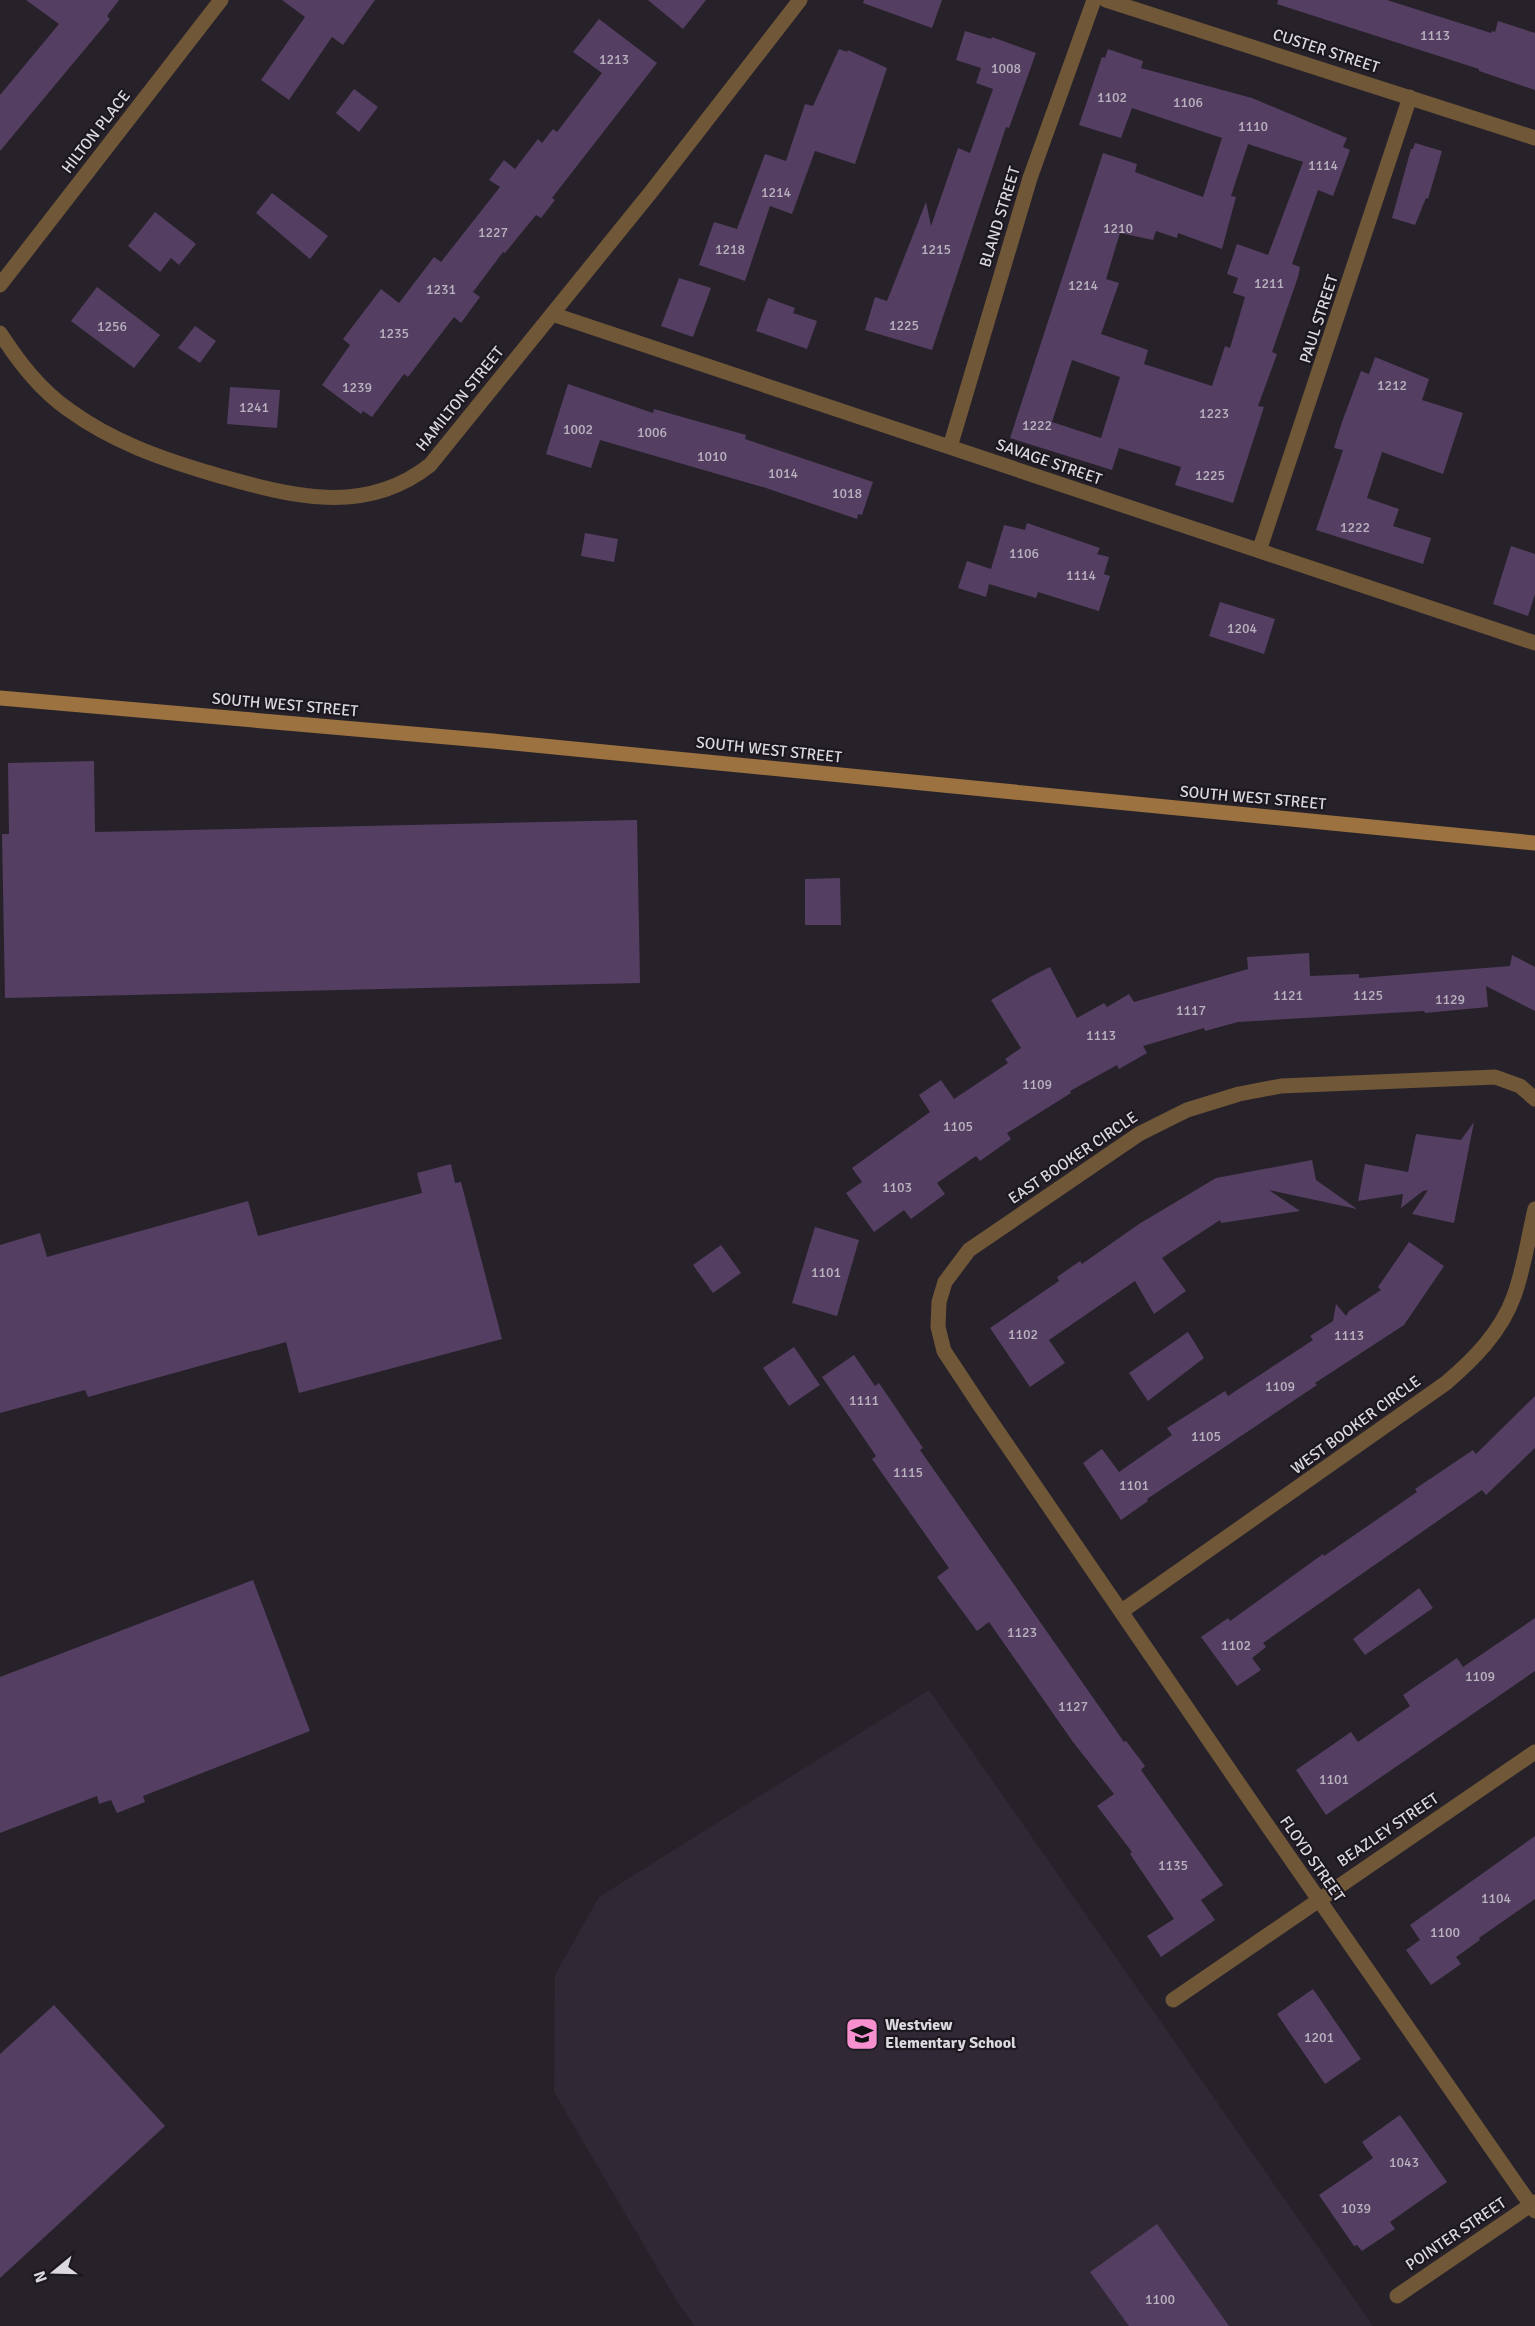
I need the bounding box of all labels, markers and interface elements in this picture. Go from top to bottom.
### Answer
street label: CUSTER STREET [1270,24,1382,78]
house number: 1113 [1420,27,1450,44]
house number: 1213 [599,51,629,68]
house number: 1008 [991,60,1021,77]
street label: HILTON PLACE [57,86,135,178]
house number: 1102 [1097,89,1127,106]
house number: 1106 [1173,94,1203,111]
house number: 1110 [1238,118,1268,135]
house number: 1114 [1308,157,1339,174]
street label: BLAND STREET [975,164,1025,270]
house number: 1214 [761,184,792,201]
house number: 1210 [1103,220,1133,237]
house number: 1227 [478,224,508,241]
house number: 1218 [715,241,745,258]
house number: 1215 [921,241,951,258]
street label: PAUL STREET [1295,272,1343,366]
house number: 1211 [1254,275,1284,292]
house number: 1214 [1068,277,1099,294]
house number: 1231 [426,281,456,298]
house number: 1225 [889,317,919,334]
house number: 1256 [97,318,127,335]
house number: 1235 [379,325,409,342]
street label: HAMILTON STREET [412,342,508,455]
house number: 1212 [1377,377,1407,394]
house number: 1239 [342,379,372,396]
house number: 1241 [239,399,269,416]
house number: 1223 [1199,405,1229,422]
house number: 1222 [1022,417,1052,434]
house number: 1002 [563,421,593,438]
house number: 1006 [637,424,667,441]
street label: SAVAGE STREET [993,435,1105,490]
house number: 1010 [697,448,727,465]
house number: 1014 [768,465,799,482]
house number: 1225 [1195,467,1225,484]
house number: 1018 [832,485,862,502]
house number: 1222 [1340,519,1370,536]
house number: 1106 [1009,545,1039,562]
house number: 1114 [1066,567,1097,584]
house number: 1204 [1227,620,1258,637]
street label: SOUTH WEST STREET [211,689,359,721]
street label: SOUTH WEST STREET [695,732,843,768]
street label: SOUTH WEST STREET [1179,782,1327,814]
house number: 1121 [1273,987,1303,1004]
house number: 1125 [1353,987,1383,1004]
house number: 1129 [1435,991,1465,1008]
house number: 1117 [1176,1002,1206,1019]
house number: 1113 [1086,1027,1116,1044]
house number: 1109 [1022,1076,1052,1093]
street label: EAST BOOKER CIRCLE [1005,1107,1141,1209]
house number: 1105 [943,1118,973,1135]
house number: 1103 [882,1179,912,1196]
house number: 1101 [811,1264,841,1281]
house number: 1102 [1008,1326,1038,1343]
house number: 1113 [1334,1327,1364,1344]
street label: WEST BOOKER CIRCLE [1287,1371,1425,1479]
house number: 1109 [1265,1378,1295,1395]
house number: 1111 [849,1392,879,1409]
house number: 1105 [1191,1428,1221,1445]
house number: 1115 [893,1464,923,1481]
house number: 1101 [1119,1477,1149,1494]
house number: 1123 [1007,1624,1037,1641]
house number: 1102 [1221,1637,1251,1654]
house number: 1109 [1465,1668,1495,1685]
house number: 1127 [1058,1698,1088,1715]
house number: 1101 [1319,1771,1349,1788]
street label: BEAZLEY STREET [1333,1789,1443,1871]
street label: FLOYD STREET [1275,1812,1349,1906]
house number: 1135 [1158,1857,1188,1874]
house number: 1104 [1481,1890,1512,1907]
house number: 1100 [1430,1924,1460,1941]
place label: Westview Elementary School [885,2015,1016,2053]
school or university icon: Westview Elementary School [844,2016,880,2052]
house number: 1201 [1304,2029,1334,2046]
house number: 1043 [1389,2154,1419,2171]
street label: POINTER STREET [1402,2193,1510,2275]
house number: 1039 [1341,2200,1371,2217]
north arrow [24,2242,84,2302]
text: N [29,2268,52,2285]
house number: 1100 [1145,2291,1175,2308]

